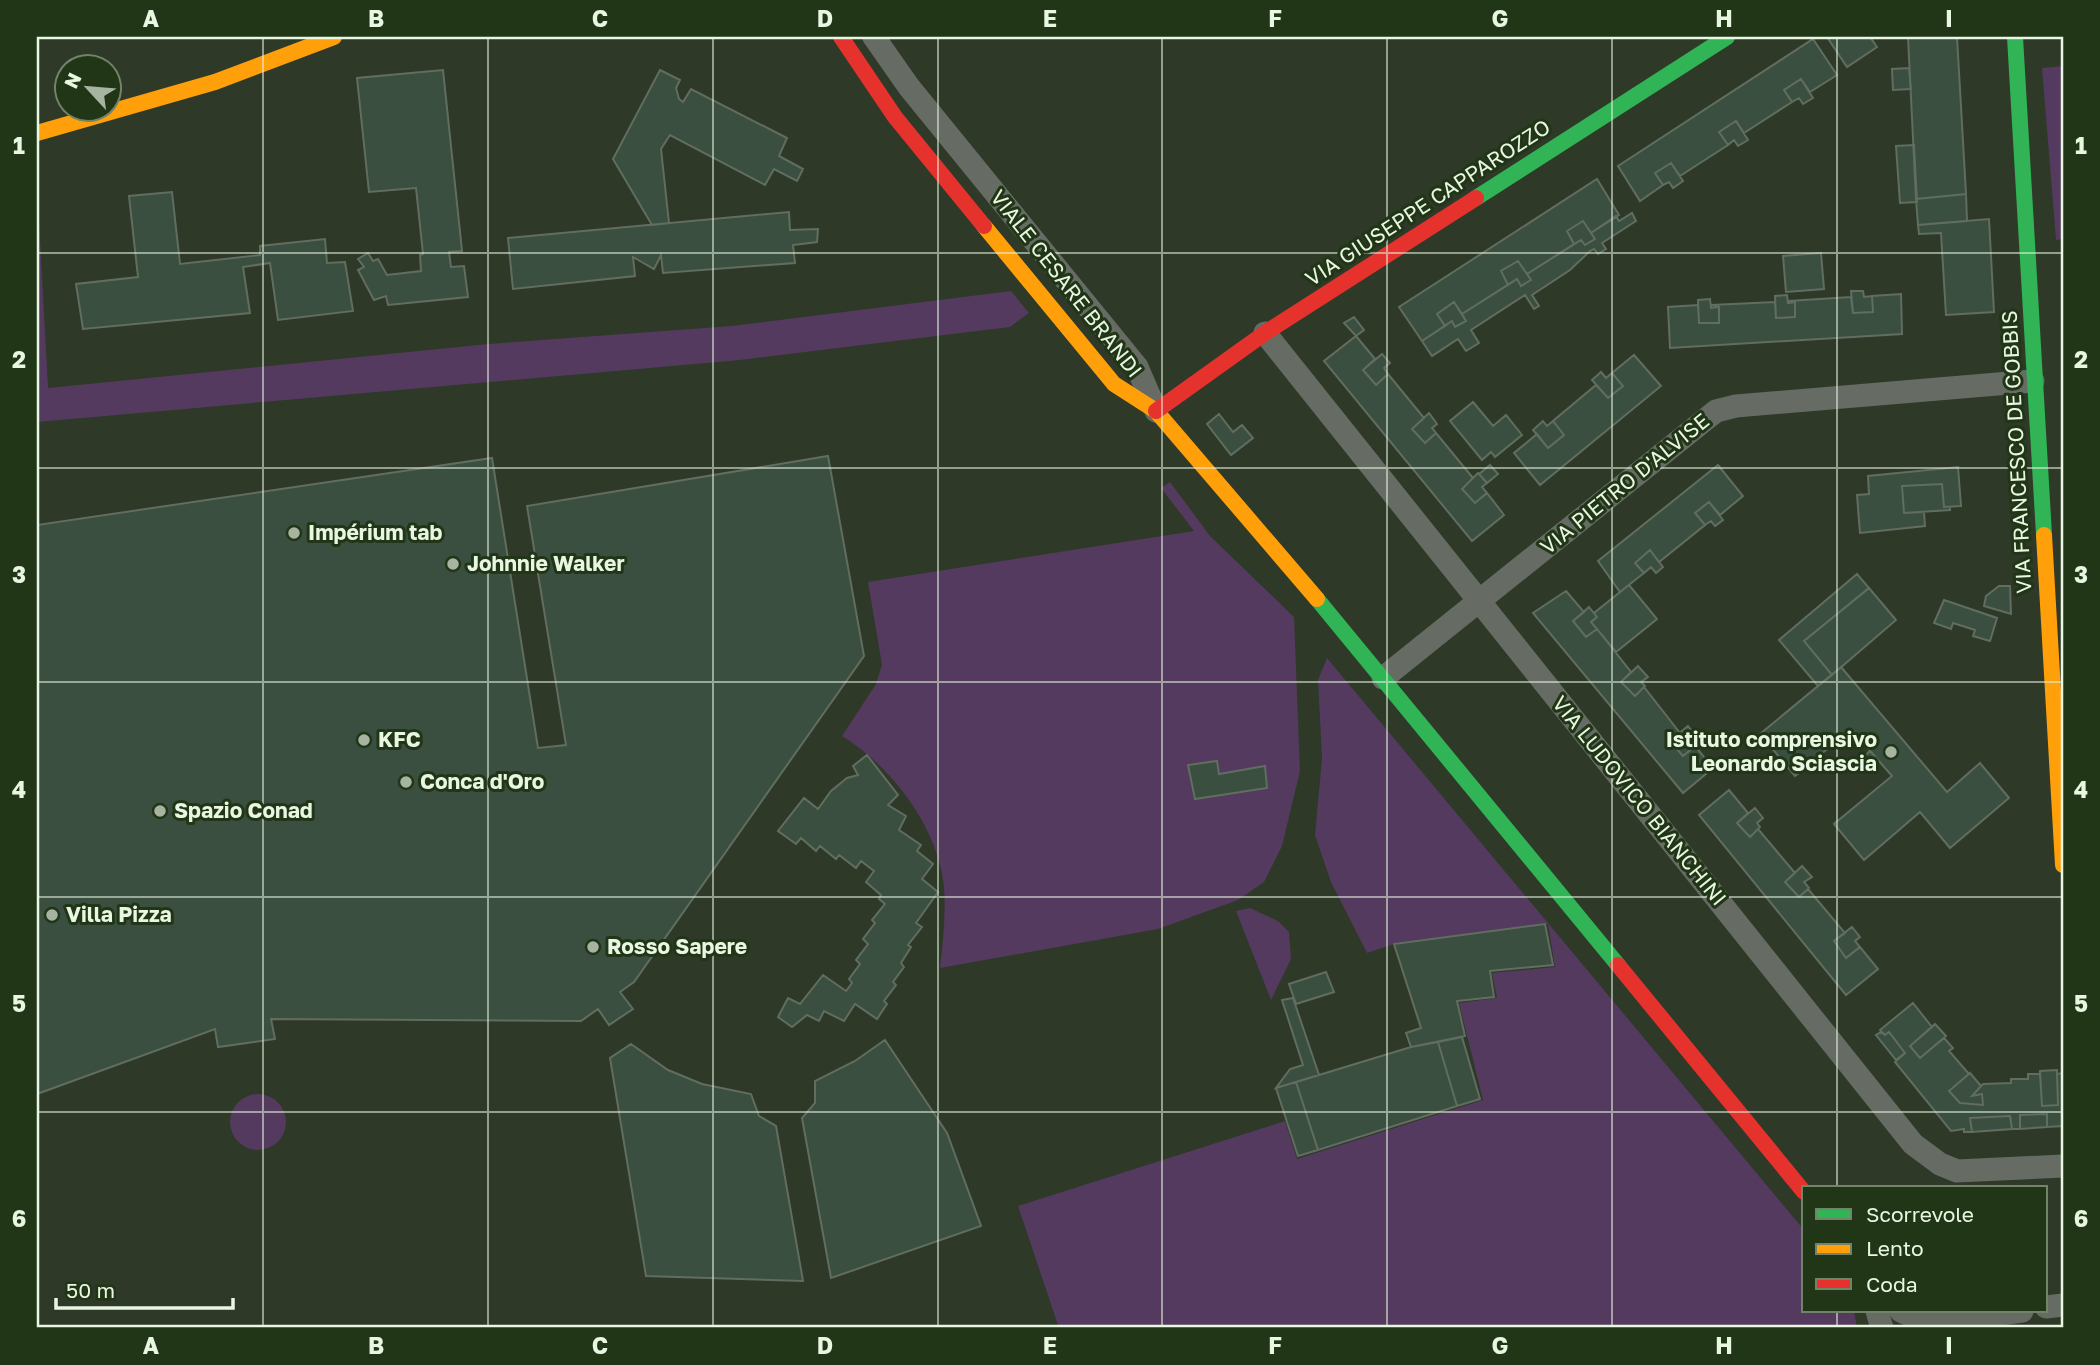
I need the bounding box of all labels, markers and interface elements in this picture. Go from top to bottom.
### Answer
text: A [143,4,160,32]
text: B [368,4,384,32]
text: C [592,4,608,32]
text: D [817,4,833,32]
text: E [1043,4,1057,32]
text: F [1268,4,1282,32]
text: G [1492,4,1508,32]
text: H [1715,4,1733,32]
text: I [1945,4,1953,32]
north arrow [52,52,122,122]
text: N [59,69,86,92]
street label: VIA GIUSEPPE CAPPAROZZO [1300,113,1555,291]
text: 1 [13,131,25,159]
text: 1 [2075,131,2087,159]
street label: VIALE CESARE BRANDI [985,184,1148,382]
street label: VIA FRANCESCO DE GOBBIS [1996,310,2036,594]
text: 2 [12,345,26,373]
text: 2 [2074,345,2088,373]
street label: VIA PIETRO D'ALVISE [1535,407,1714,559]
place label: Impérium tab [308,519,442,545]
marker: Impérium tab [286,525,302,541]
place label: Johnnie Walker [467,550,625,576]
marker: Johnnie Walker [445,556,461,572]
text: 3 [12,560,26,588]
text: 3 [2074,560,2088,588]
street label: VIA LUDOVICO BIANCHINI [1547,690,1732,910]
place label: KFC [378,726,421,752]
place label: Istituto comprensivo Leonardo Sciascia [1666,726,1877,776]
marker: KFC [356,732,372,748]
marker: Istituto comprensivo Leonardo Sciascia [1883,744,1899,760]
place label: Conca d'Oro [420,768,544,794]
marker: Conca d'Oro [398,774,414,790]
text: 4 [12,775,26,803]
text: 4 [2074,775,2088,803]
place label: Spazio Conad [174,797,313,823]
marker: Spazio Conad [152,803,168,819]
place label: Villa Pizza [66,901,172,927]
marker: Villa Pizza [44,907,60,923]
place label: Rosso Sapere [607,933,747,959]
marker: Rosso Sapere [585,939,601,955]
text: 5 [12,989,26,1017]
text: 5 [2074,989,2088,1017]
legend [1802,1186,2048,1312]
text: Scorrevole [1866,1201,1974,1227]
text: 6 [12,1204,26,1232]
text: 6 [2074,1204,2088,1232]
text: Lento [1866,1235,1924,1261]
scale bar [56,1267,233,1311]
text: Coda [1866,1271,1918,1297]
text: 50 m [66,1277,115,1303]
text: A [143,1331,160,1359]
text: B [368,1331,384,1359]
text: C [592,1331,608,1359]
text: D [817,1331,833,1359]
text: E [1043,1331,1057,1359]
text: F [1268,1331,1282,1359]
text: G [1492,1331,1508,1359]
text: H [1715,1331,1733,1359]
text: I [1945,1331,1953,1359]

